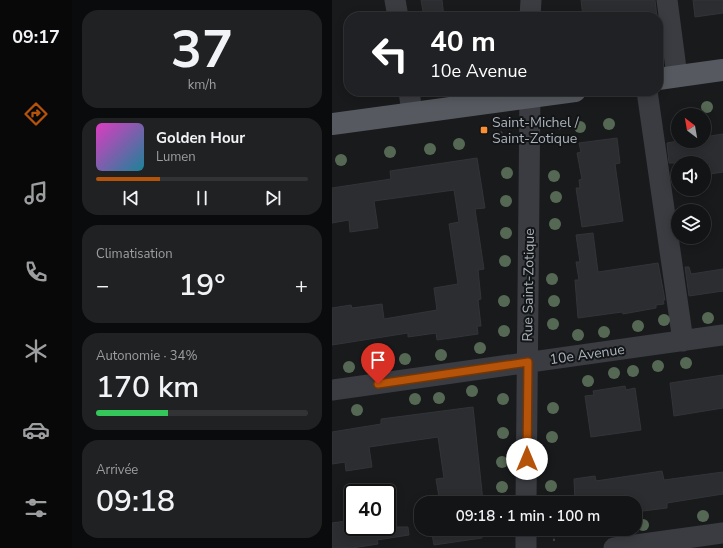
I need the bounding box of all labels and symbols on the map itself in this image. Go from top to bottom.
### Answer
north arrow [671,108,711,148]
place label: Saint-Michel / Saint-Zotique [492,113,580,148]
marker: Saint-Michel / Saint-Zotique [479,125,489,135]
street label: Rue Saint-Zotique [518,228,539,342]
street label: 10e Avenue [548,340,626,369]
pin [361,343,395,384]
position arrow [506,438,548,480]
speed limit sign: 40 [344,484,396,536]

